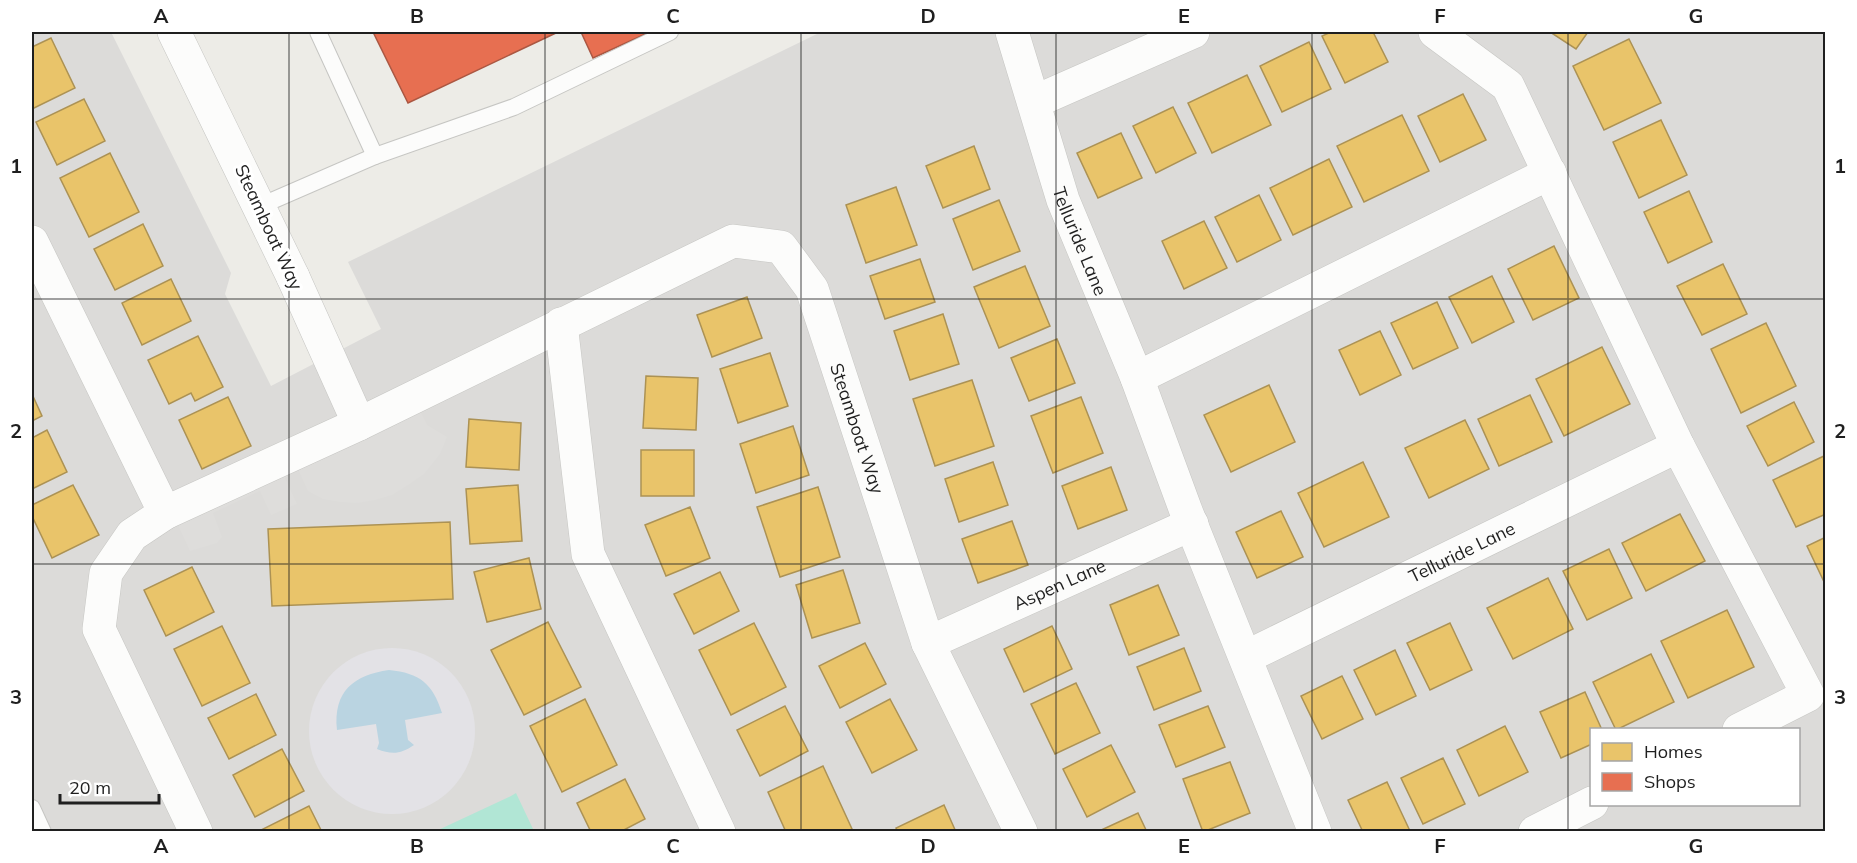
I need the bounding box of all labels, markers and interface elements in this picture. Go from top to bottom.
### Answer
text: A [154,3,169,28]
text: B [410,3,424,28]
text: C [666,3,680,28]
text: D [920,3,936,28]
text: E [1178,3,1190,28]
text: F [1434,3,1446,28]
text: G [1689,3,1703,28]
text: 1 [10,153,22,178]
text: 1 [1834,153,1846,178]
street label: Steamboat Way [230,161,308,294]
street label: Telluride Lane [1048,184,1113,299]
street label: Steamboat Way [826,360,890,497]
text: 2 [10,418,22,443]
text: 2 [1834,418,1846,443]
street label: Telluride Lane [1405,516,1519,587]
street label: Aspen Lane [1009,553,1109,615]
text: 3 [10,684,22,709]
text: 3 [1834,684,1846,709]
legend [1590,728,1800,806]
text: Homes [1644,740,1703,763]
scale bar [60,767,159,805]
text: Shops [1644,770,1696,793]
text: 20 m [69,776,111,799]
text: A [154,833,169,858]
text: B [410,833,424,858]
text: C [666,833,680,858]
text: D [920,833,936,858]
text: E [1178,833,1190,858]
text: F [1434,833,1446,858]
text: G [1689,833,1703,858]

